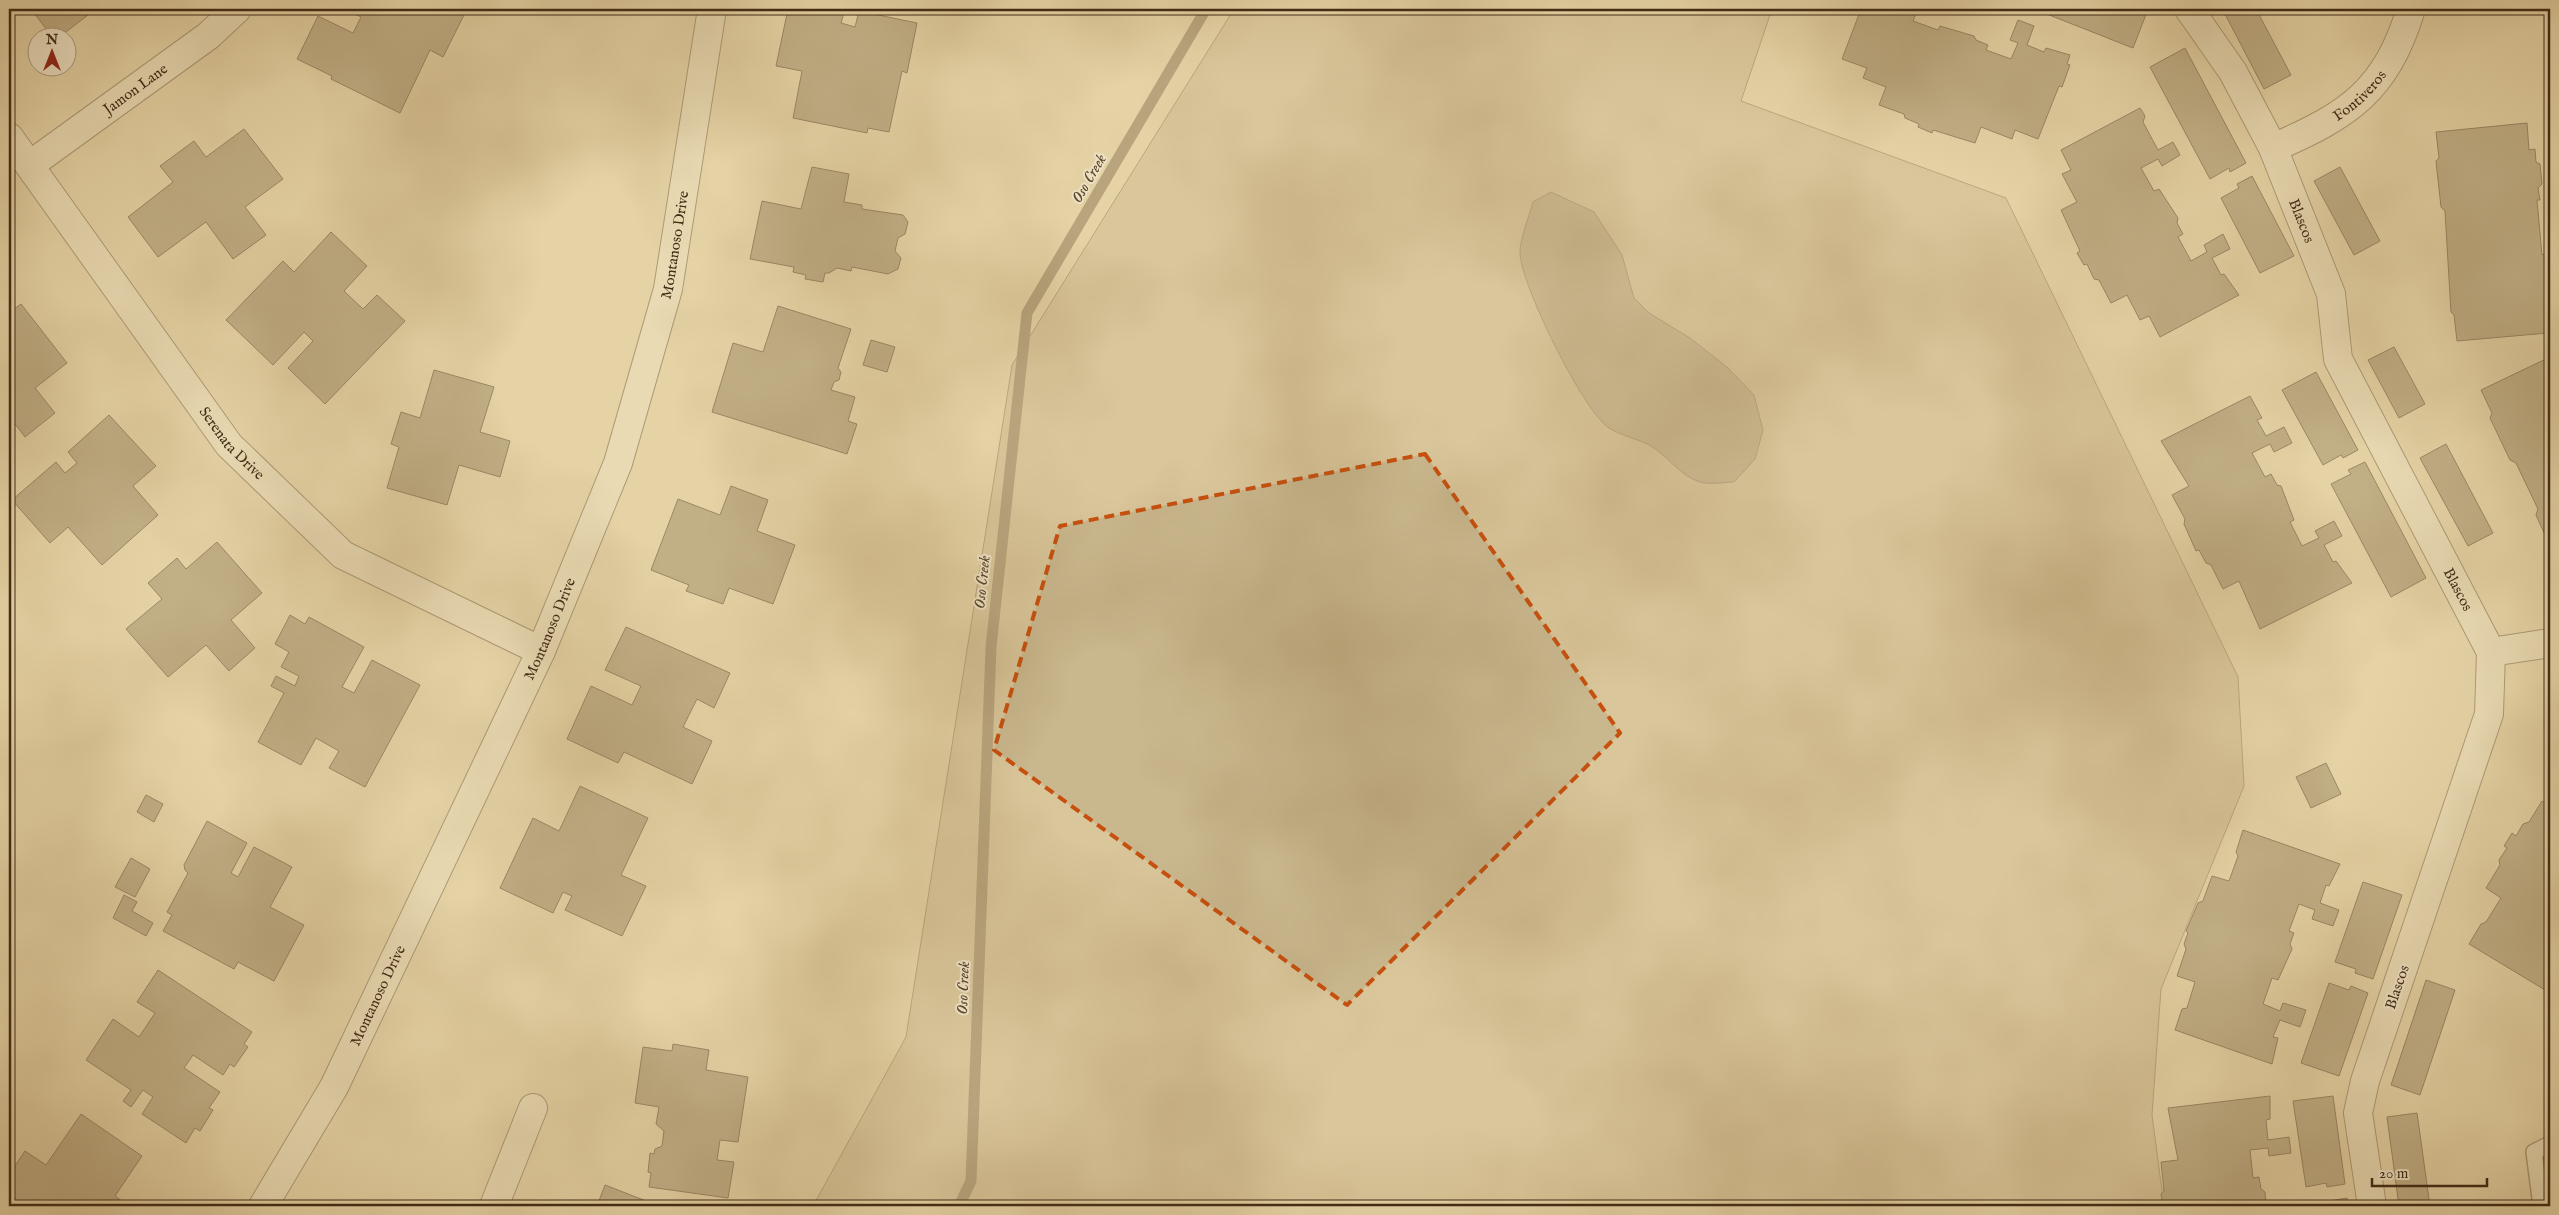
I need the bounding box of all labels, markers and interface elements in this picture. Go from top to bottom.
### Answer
north arrow [28,28,78,78]
text: N [45,31,58,49]
street label: Jamon Lane [98,59,172,120]
street label: Fontiveros [2329,67,2391,126]
water label: Oso Creek [1068,150,1112,207]
street label: Montanoso Drive [657,189,693,301]
street label: Blascos [2284,196,2319,246]
street label: Serenata Drive [195,403,269,484]
water label: Oso Creek [970,554,996,610]
street label: Blascos [2439,565,2477,614]
street label: Montanoso Drive [520,575,580,683]
street label: Montanoso Drive [346,942,410,1049]
water label: Oso Creek [953,960,975,1015]
street label: Blascos [2381,963,2414,1012]
scale bar [2372,1155,2486,1187]
text: 20 m [2379,1164,2409,1183]

